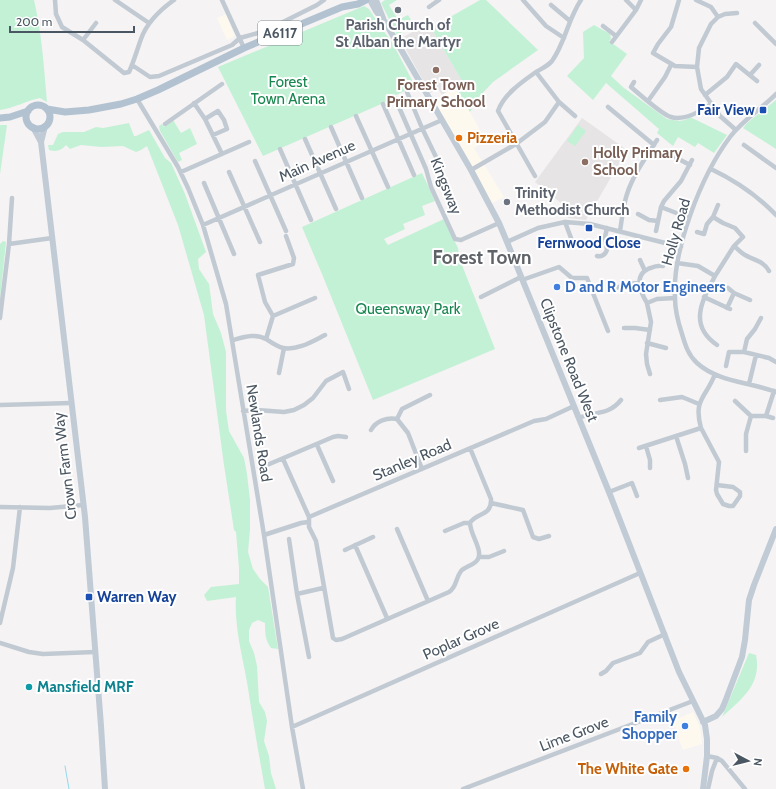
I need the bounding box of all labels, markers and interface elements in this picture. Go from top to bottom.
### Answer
marker: Parish Church of St Alban the Martyr [393,5,403,15]
scale bar [10,8,134,34]
text: 200 m [16,14,52,29]
place label: Parish Church of St Alban the Martyr [335,16,461,51]
road number: A6117 [258,21,302,45]
marker: Forest Town Primary School [431,65,441,75]
park label: Forest Town Arena [251,73,326,108]
place label: Forest Town Primary School [386,76,486,111]
place label: Fair View [697,101,755,119]
marker: Fair View [758,105,768,115]
place label: Pizzeria [467,129,518,147]
marker: Pizzeria [454,133,464,143]
street label: Main Avenue [276,136,358,186]
place label: Holly Primary School [593,144,683,179]
street label: Kingsway [427,155,466,217]
marker: Holly Primary School [580,157,590,167]
place label: Trinity Methodist Church [515,184,630,219]
street label: Holly Road [658,196,694,268]
marker: Trinity Methodist Church [502,197,512,207]
marker: Fernwood Close [584,223,594,233]
place label: Fernwood Close [537,234,641,252]
district label: Forest Town [432,246,532,269]
place label: D and R Motor Engineers [565,278,726,296]
marker: D and R Motor Engineers [552,282,562,292]
street label: Clipstone Road West [536,296,602,424]
park label: Queensway Park [356,300,461,318]
street label: Newlands Road [242,383,276,483]
street label: Crown Farm Way [49,411,81,521]
street label: Stanley Road [370,435,454,485]
place label: Warren Way [97,588,178,606]
marker: Warren Way [84,592,94,602]
street label: Poplar Grove [420,614,502,664]
place label: Mansfield MRF [37,678,134,696]
marker: Mansfield MRF [24,682,34,692]
place label: Family Shopper [622,708,678,743]
street label: Lime Grove [537,712,611,755]
marker: Family Shopper [680,721,690,731]
north arrow [728,741,768,781]
text: N [751,758,765,767]
place label: The White Gate [578,760,678,778]
marker: The White Gate [681,764,691,774]

